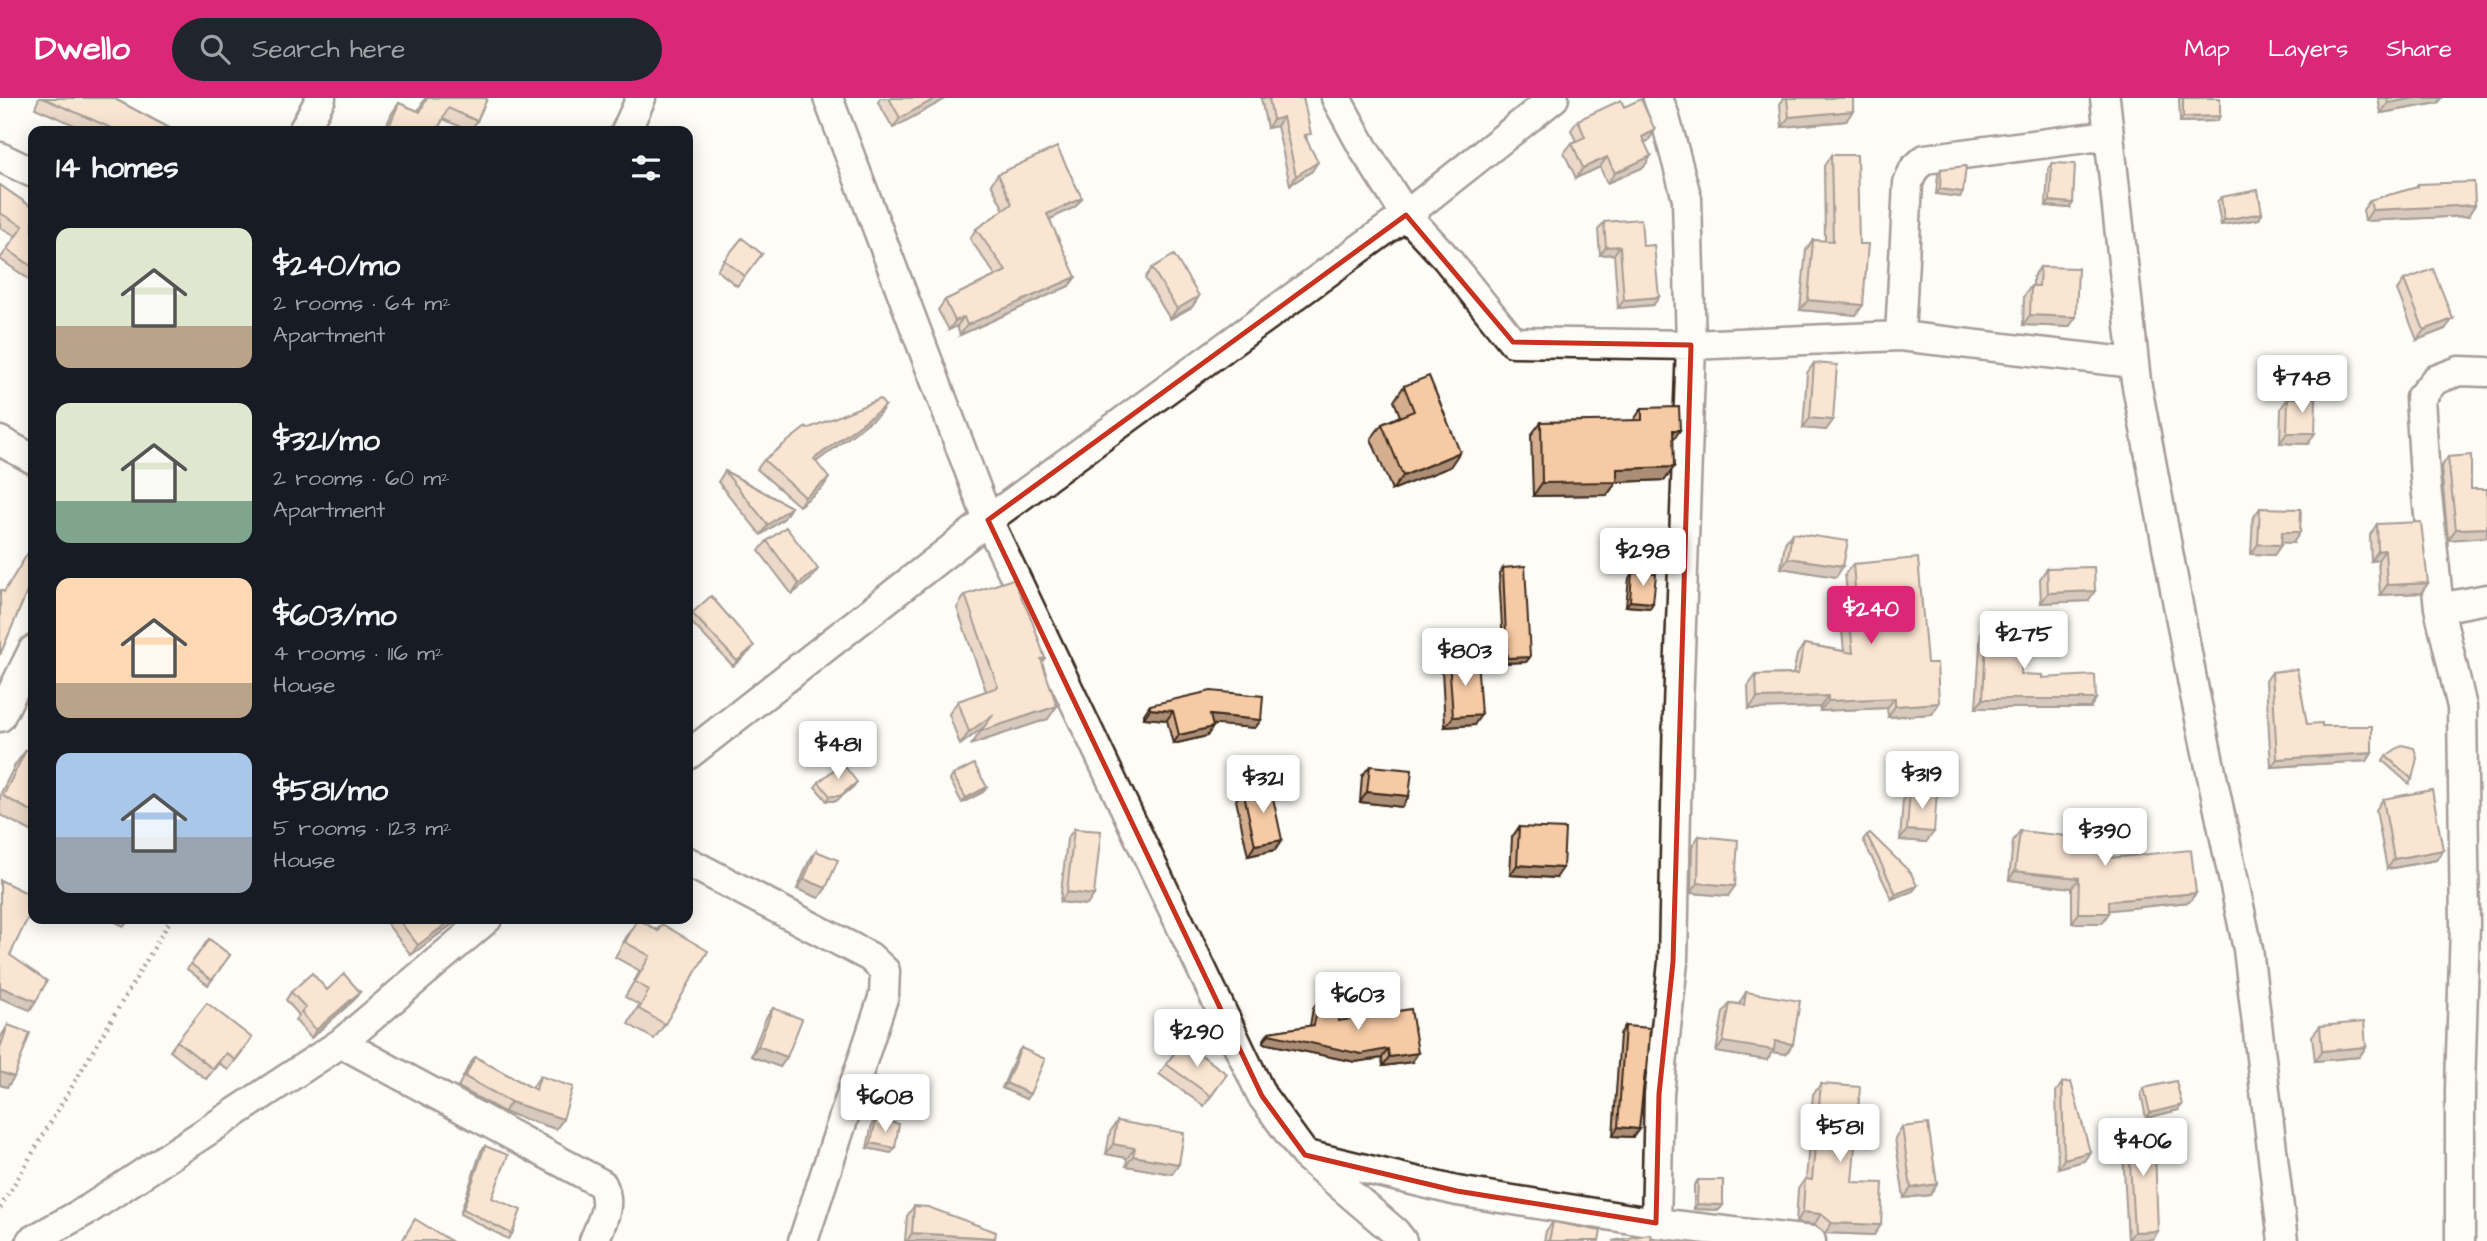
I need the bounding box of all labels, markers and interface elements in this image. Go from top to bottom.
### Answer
search box [172,18,662,81]
text: Dwello [35,26,130,72]
icon: search [196,30,234,68]
text: Search here [252,31,405,67]
text: Map [2185,32,2230,66]
text: Layers [2268,32,2348,66]
text: Share [2386,32,2452,66]
text: 14 homes [56,147,179,189]
icon: filters [627,149,665,187]
text: $240/mo [273,245,400,287]
icon: home [112,256,196,340]
text: 2 rooms · 64 m² [273,287,451,319]
text: Apartment [273,319,385,351]
pin: $748 [2261,356,2343,415]
text: $748 [2273,362,2331,394]
text: $321/mo [273,420,380,462]
icon: home [112,431,196,515]
text: 2 rooms · 60 m² [273,462,450,494]
text: Apartment [273,494,385,526]
pin: $298 [1602,528,1684,588]
text: $298 [1616,535,1670,567]
pin: $240 [1830,587,1912,646]
text: $240 [1843,593,1899,625]
text: $603/mo [273,595,397,637]
icon: home [112,606,196,690]
pin: $275 [1983,612,2065,671]
text: $275 [1996,618,2052,650]
pin: $803 [1424,628,1506,688]
text: $803 [1438,635,1492,667]
text: 4 rooms · 116 m² [273,637,444,669]
text: House [273,669,336,701]
pin: $481 [797,722,879,781]
text: $481 [815,728,861,760]
pin: $319 [1881,752,1963,811]
pin: $321 [1222,756,1304,815]
text: $319 [1902,758,1942,790]
text: $321 [1243,762,1283,794]
text: $581/mo [273,770,388,812]
icon: home [112,781,196,865]
pin: $390 [2064,808,2146,868]
text: 5 rooms · 123 m² [273,812,452,844]
text: $390 [2079,815,2131,847]
text: House [273,844,336,876]
pin: $603 [1317,972,1399,1032]
text: $603 [1331,979,1385,1011]
pin: $290 [1156,1010,1238,1069]
text: $290 [1170,1016,1224,1048]
pin: $608 [844,1074,926,1134]
text: $608 [857,1081,913,1113]
pin: $581 [1799,1104,1881,1164]
text: $581 [1817,1111,1863,1143]
pin: $406 [2102,1118,2184,1178]
text: $406 [2114,1125,2172,1157]

